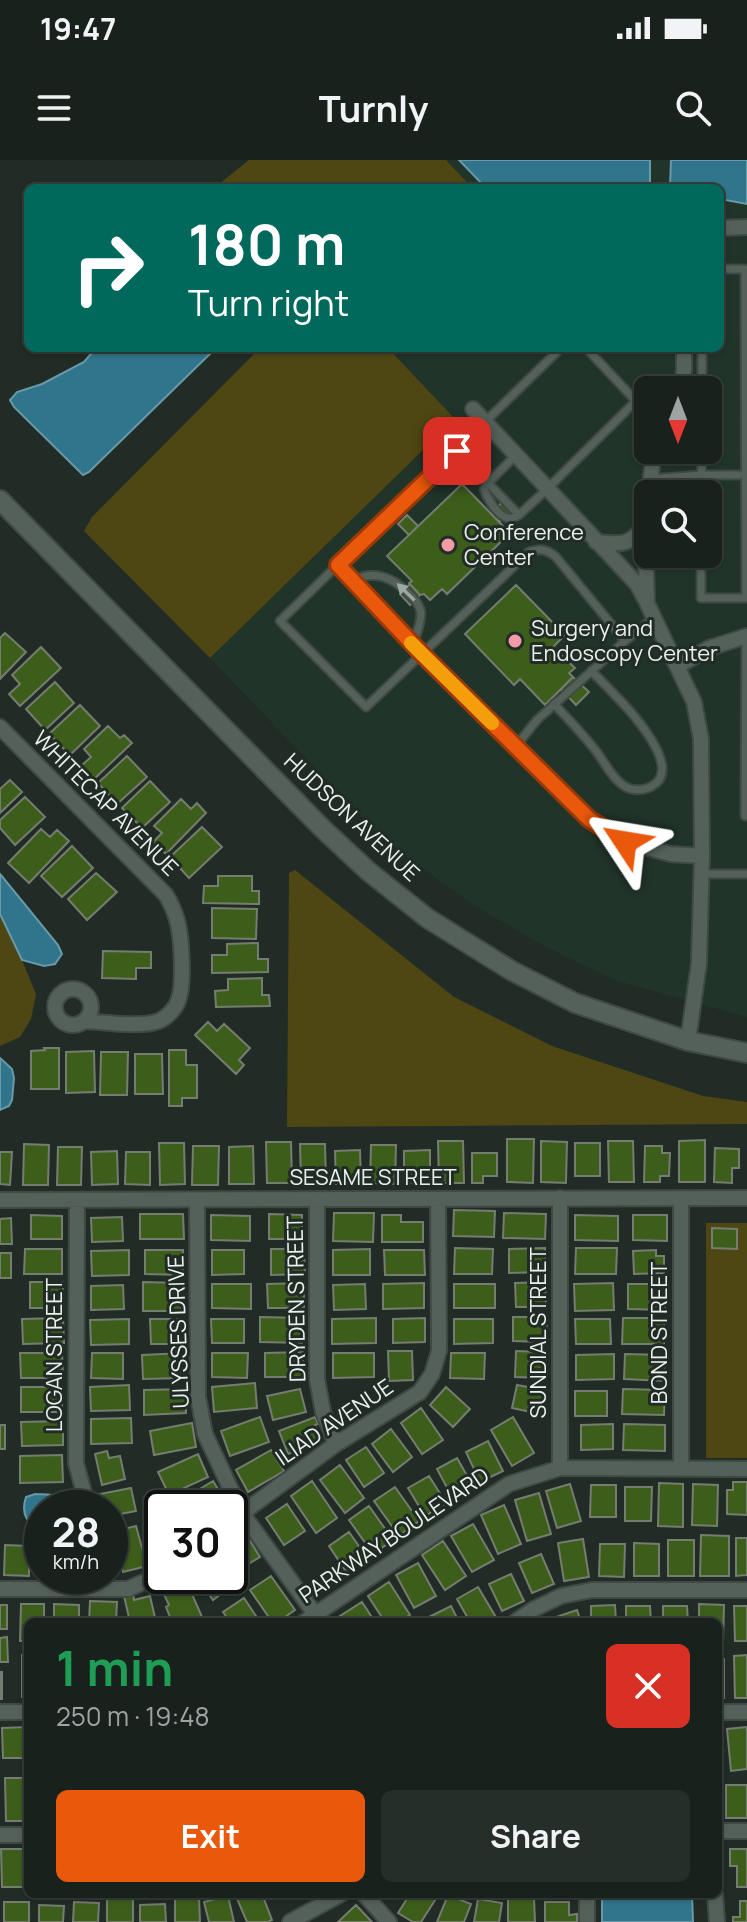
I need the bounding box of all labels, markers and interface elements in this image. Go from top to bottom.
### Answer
text: 19:47 [40,8,116,49]
text: Turnly [319,84,428,133]
icon: menu [32,86,76,130]
icon: search [671,86,715,130]
text: 180 m [188,205,345,282]
icon: right [56,216,160,320]
text: Turn right [188,278,349,327]
north arrow [634,376,722,464]
map controls [634,376,722,568]
pin [423,417,491,485]
icon: arrive [435,429,479,473]
button: search [634,480,722,568]
place label: Conference Center [464,517,584,572]
marker: Conference Center [439,536,457,554]
one-way arrow [397,583,416,601]
place label: Surgery and Endoscopy Center [531,613,718,668]
marker: Surgery and Endoscopy Center [506,632,524,650]
street label: WHITECAP AVENUE [27,724,185,882]
street label: HUDSON AVENUE [278,746,426,888]
position arrow [583,800,667,884]
street label: SESAME STREET [289,1162,457,1192]
street label: DRYDEN STREET [280,1216,312,1382]
street label: SUNDIAL STREET [523,1247,553,1419]
street label: ULYSSES DRIVE [160,1255,196,1409]
street label: BOND STREET [644,1262,674,1404]
street label: LOGAN STREET [39,1278,69,1432]
street label: ILIAD AVENUE [269,1372,399,1472]
street label: PARKWAY BOULEVARD [293,1460,495,1610]
speed limit sign: 30 [144,1490,248,1594]
text: 28 [52,1504,100,1559]
text: km/h [53,1548,99,1575]
text: 1 min [56,1635,173,1700]
button: close [606,1644,690,1728]
text: 250 m · 19:48 [56,1698,210,1734]
button: Exit [56,1790,365,1882]
button: Share [381,1790,690,1882]

